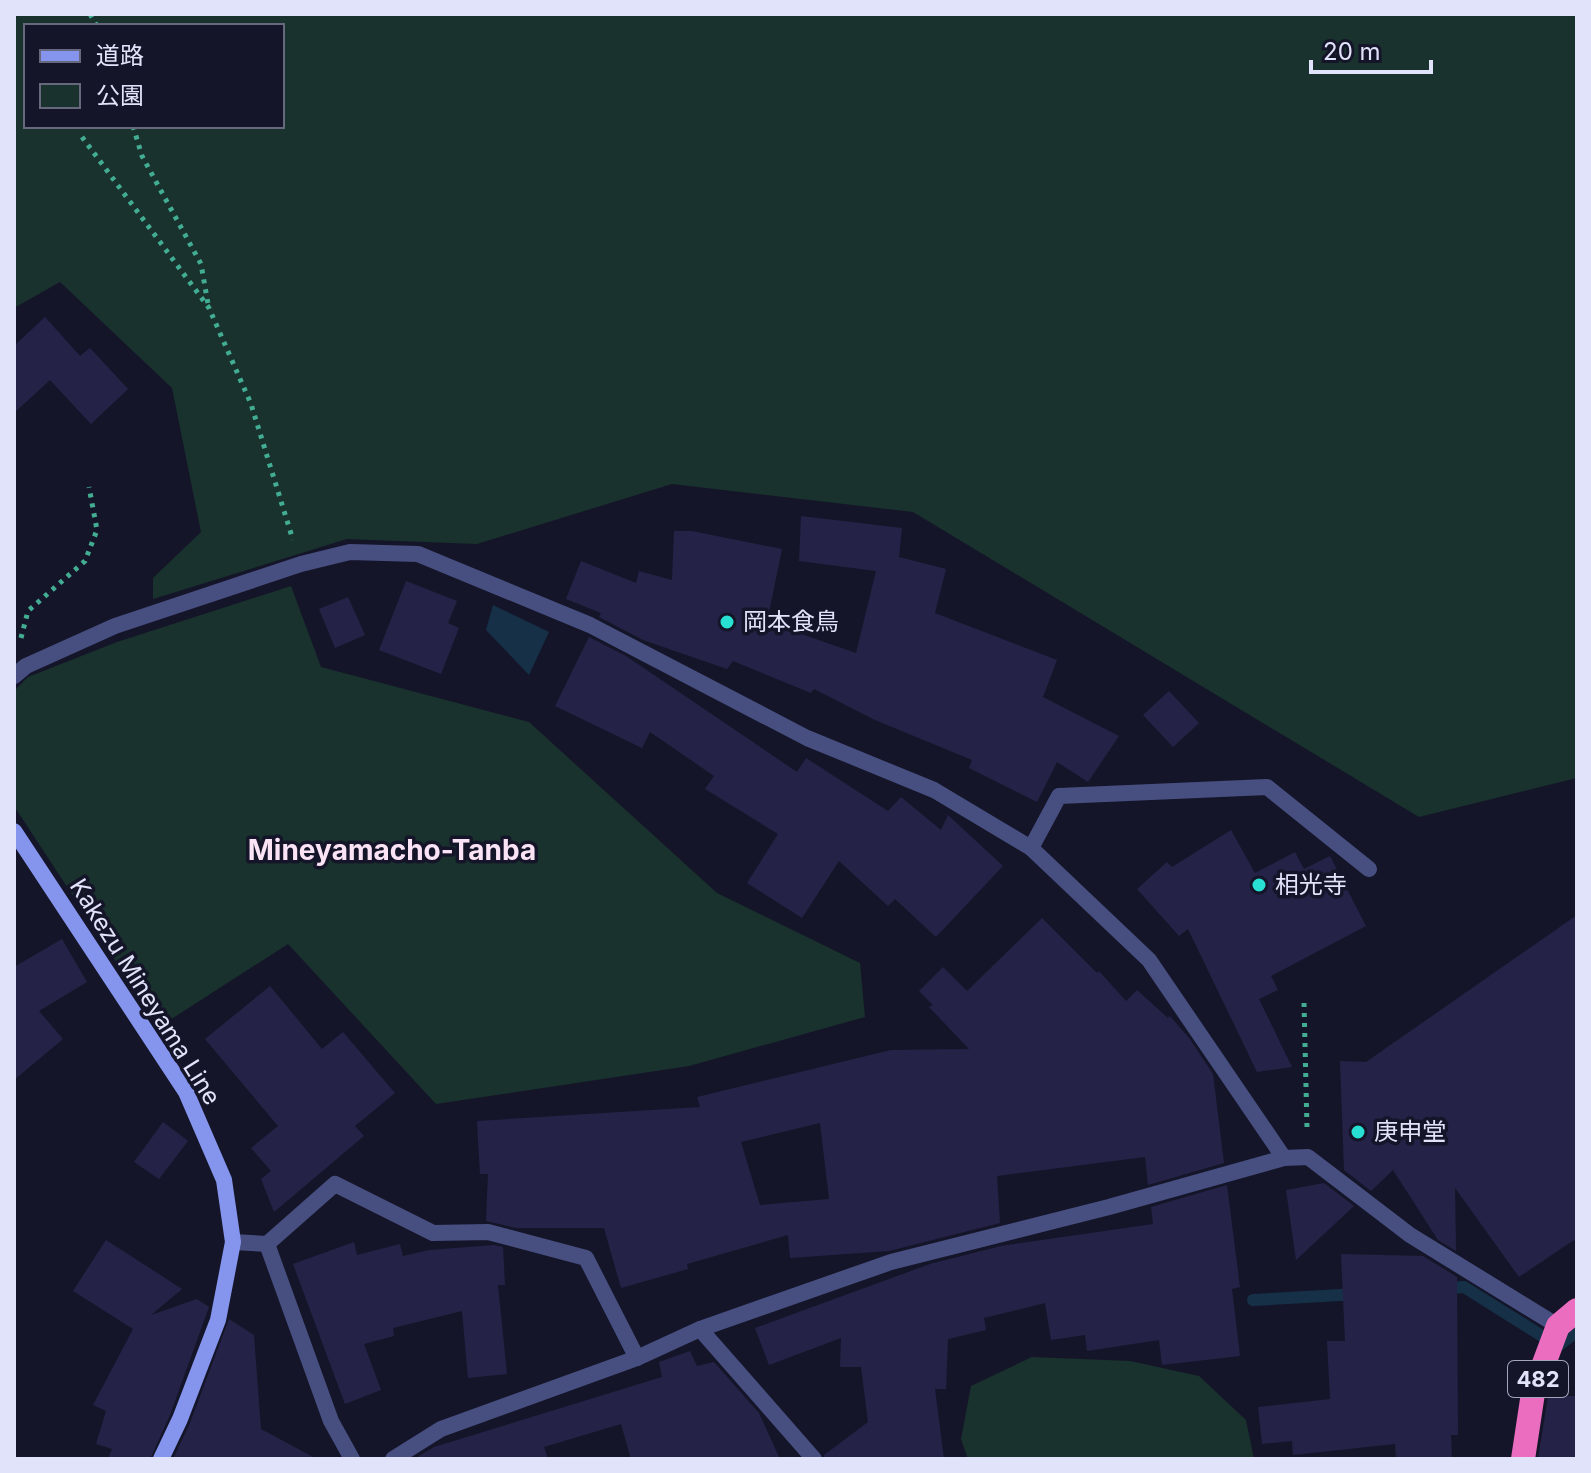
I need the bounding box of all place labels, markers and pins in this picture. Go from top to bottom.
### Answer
place label: 岡本食鳥 [743,607,839,636]
marker: 岡本食鳥 [718,613,736,631]
place label: 相光寺 [1275,870,1347,899]
marker: 相光寺 [1250,876,1268,894]
place label: 庚申堂 [1374,1117,1446,1146]
marker: 庚申堂 [1349,1123,1367,1141]

